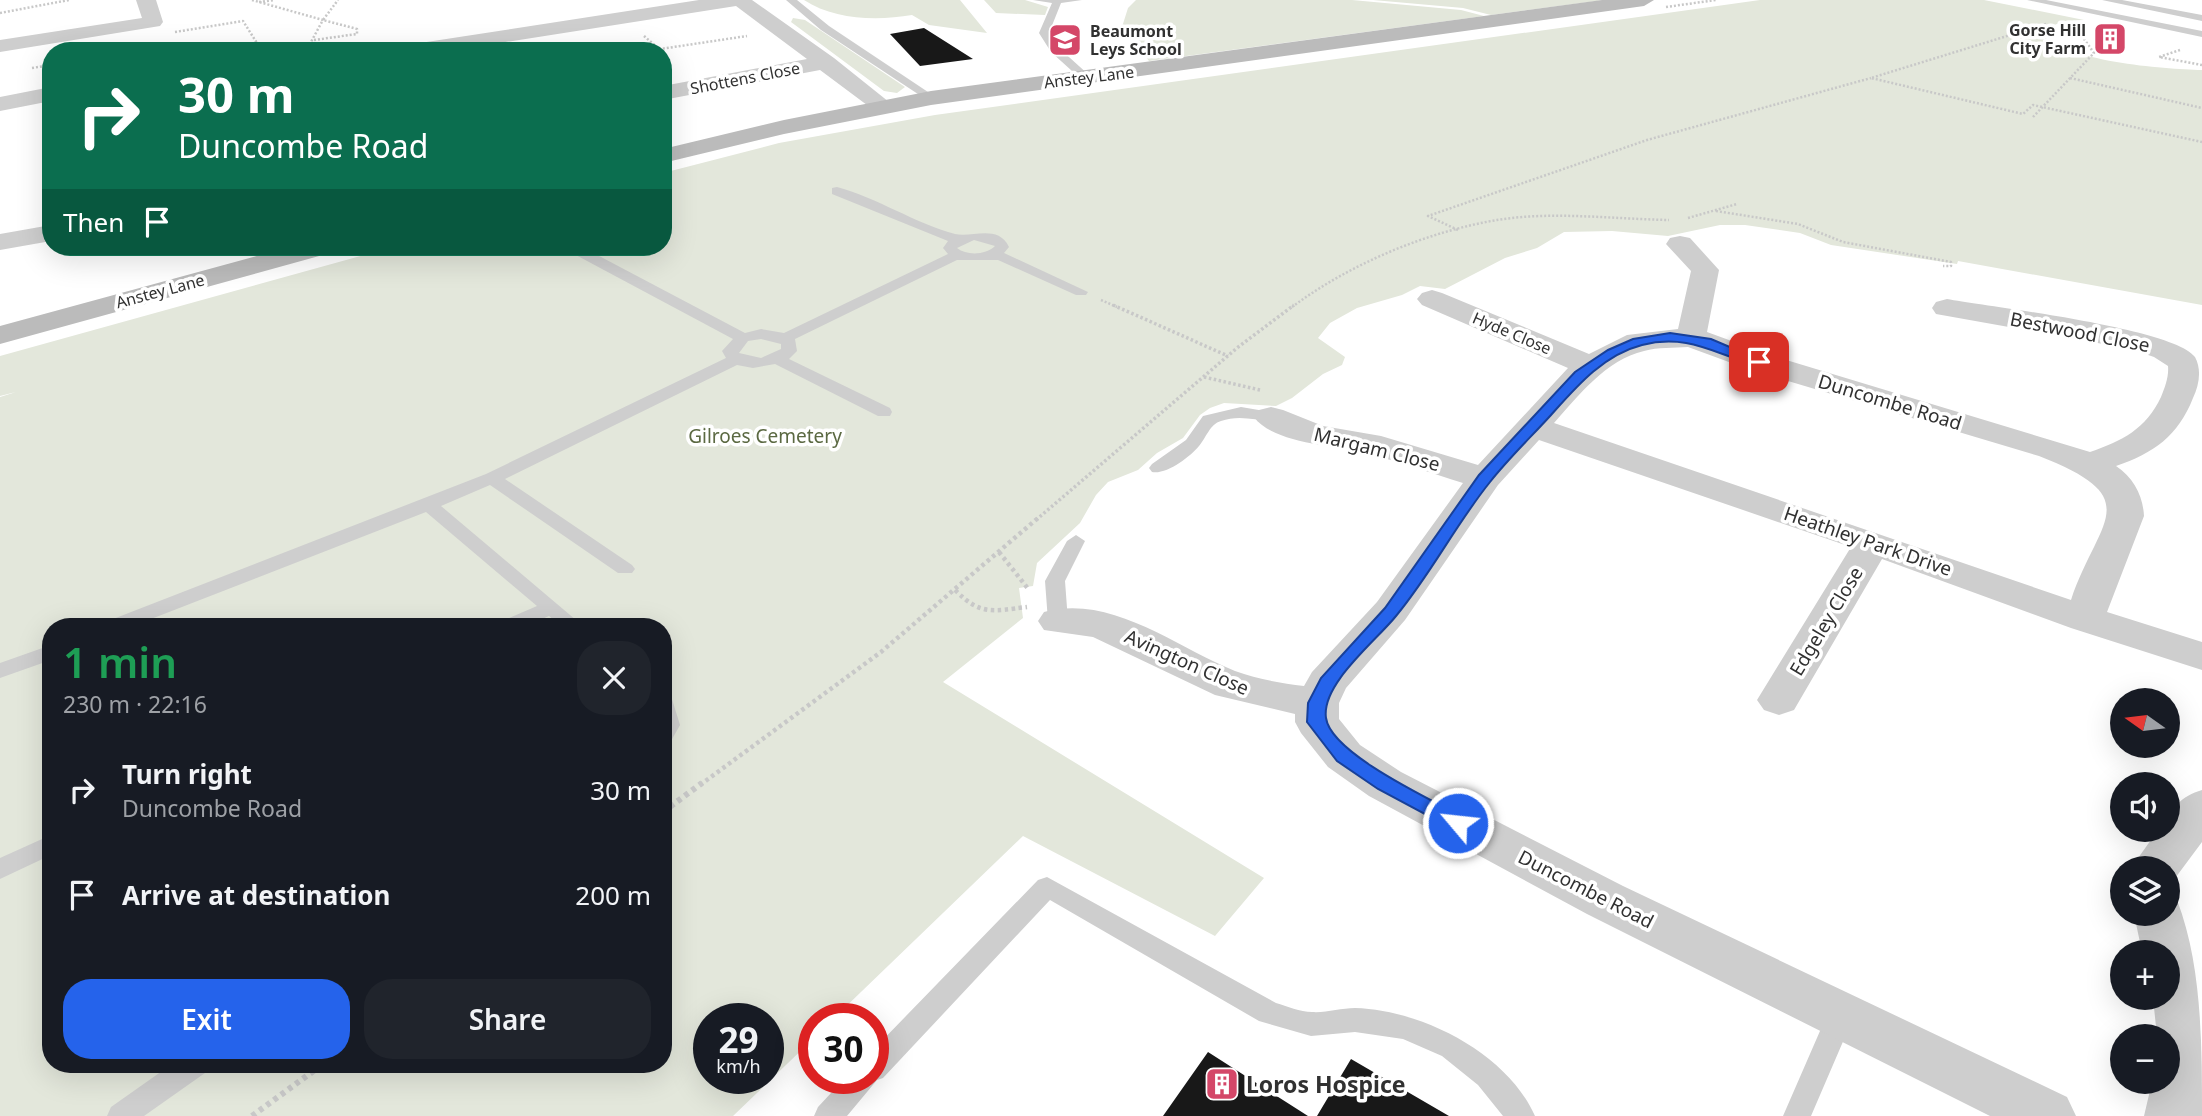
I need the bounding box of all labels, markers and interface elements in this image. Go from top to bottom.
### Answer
place label: Gorse Hill City Farm [2009,19,2086,59]
place label: Beaumont Leys School [1090,20,1182,60]
building icon: Gorse Hill City Farm [2091,20,2129,58]
school or university icon: Beaumont Leys School [1046,21,1084,59]
street label: Shottens Close [688,57,802,99]
text: 30 m [178,61,295,127]
street label: Anstey Lane [1043,61,1135,93]
icon: right [63,70,154,161]
text: Duncombe Road [178,124,429,167]
icon: arrive [138,203,176,241]
text: Then [63,204,124,240]
street label: Anstey Lane [113,269,207,313]
street label: Bestwood Close [2008,306,2152,358]
street label: Hyde Close [1469,307,1555,359]
pin [1729,332,1789,392]
icon: arrive [1740,343,1778,381]
street label: Duncombe Road [1815,368,1965,436]
street label: Margam Close [1311,421,1443,477]
park label: Gilroes Cemetery [688,423,842,449]
street label: Heathley Park Drive [1781,500,1955,582]
street label: Edgeley Close [1783,562,1869,680]
street label: Avington Close [1121,623,1253,701]
text: 1 min [63,633,177,690]
button: close [577,641,651,715]
text: 230 m · 22:16 [63,688,207,720]
north arrow [2110,688,2180,758]
map controls [2110,688,2180,1094]
text: Turn right [122,756,252,792]
icon: right [63,771,101,809]
text: 30 m [590,772,651,808]
button: sound [2110,772,2180,842]
position arrow [1421,786,1495,860]
text: Duncombe Road [122,792,302,824]
street label: Duncombe Road [1514,844,1658,934]
button: layers [2110,856,2180,926]
icon: arrive [63,876,101,914]
text: Arrive at destination [122,877,391,913]
text: 200 m [575,877,651,913]
button: + [2110,940,2180,1010]
button: Exit [63,979,350,1059]
button: Share [364,979,651,1059]
speed limit sign: 30 [798,1003,889,1094]
text: 29 [718,1016,759,1063]
button: − [2110,1024,2180,1094]
text: km/h [716,1054,761,1078]
building icon: Loros Hospice [1203,1065,1241,1103]
place label: Loros Hospice [1246,1068,1405,1100]

